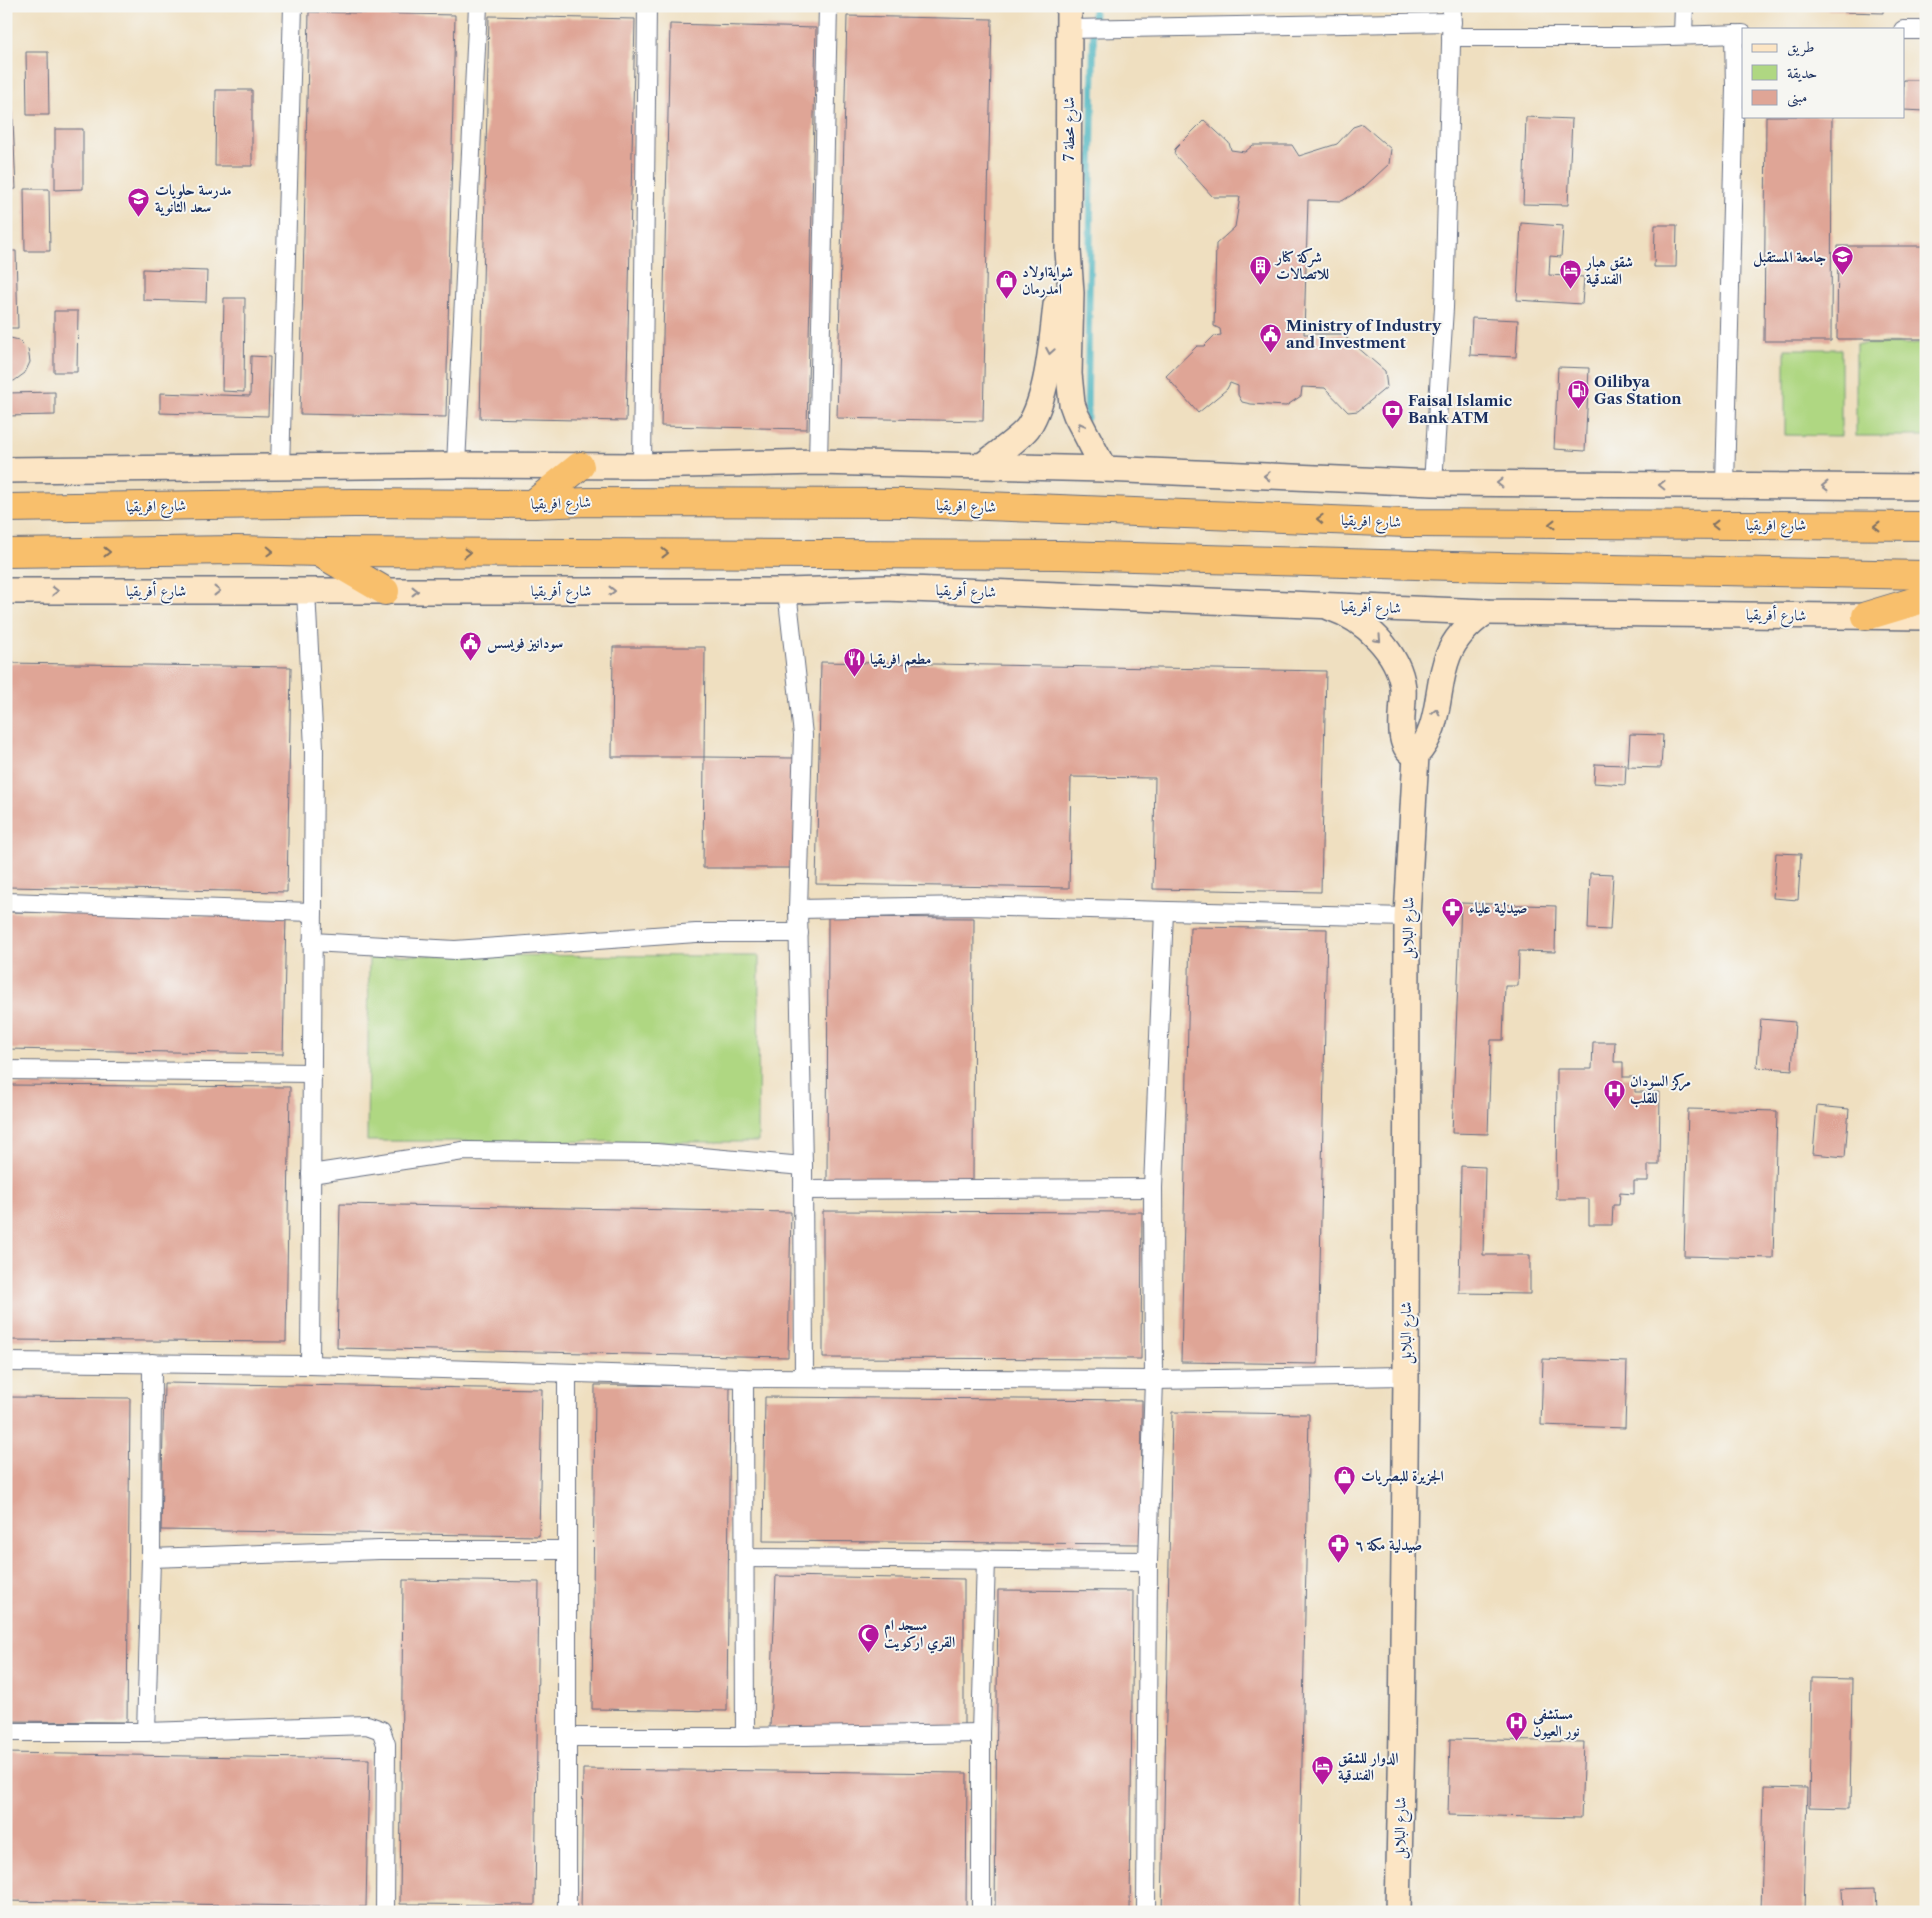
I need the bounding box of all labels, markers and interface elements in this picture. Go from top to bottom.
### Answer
legend [1742,28,1904,118]
text: طريق [1787,37,1814,57]
text: حديقة [1787,63,1817,82]
text: مبنى [1787,87,1807,108]
street label: شارع محطة 7 [1059,97,1082,161]
place label: مدرسة حلويات سعد الثانوية [155,180,232,216]
school or university icon: مدرسة حلويات سعد الثانوية [127,187,151,218]
school or university icon: جامعة المستقبل [1830,245,1854,276]
place label: شركة كنار للاتصالات [1274,247,1329,283]
place label: جامعة المستقبل [1753,247,1826,268]
place label: شقق هبار الفندقية [1584,252,1633,288]
building icon: شركة كنار للاتصالات [1248,254,1272,285]
hotel icon: شقق هبار الفندقية [1558,259,1582,290]
place label: شوايةاولاد امدرمان [1022,262,1073,298]
shop icon: شوايةاولاد امدرمان [994,269,1018,300]
place label: Ministry of Industry and Investment [1286,316,1442,352]
public building icon: Ministry of Industry and Investment [1258,323,1282,354]
one-way arrow [1045,346,1055,355]
place label: Oilibya Gas Station [1594,372,1682,408]
fuel station icon: Oilibya Gas Station [1566,379,1590,410]
place label: Faisal Islamic Bank ATM [1408,391,1512,427]
bank icon: Faisal Islamic Bank ATM [1380,398,1404,429]
one-way arrow [1078,422,1088,431]
one-way arrow [1263,470,1271,481]
one-way arrow [1495,478,1503,488]
one-way arrow [1658,480,1666,490]
one-way arrow [1820,481,1828,491]
street label: شارع افريقيا [531,492,592,517]
street label: شارع افريقيا [126,495,186,520]
street label: شارع افريقيا [935,495,996,520]
street label: شارع افريقيا [1340,510,1401,535]
one-way arrow [1315,514,1323,525]
street label: شارع افريقيا [1746,515,1806,538]
one-way arrow [1548,519,1556,529]
one-way arrow [1710,520,1718,530]
one-way arrow [1873,521,1880,531]
one-way arrow [266,546,274,556]
one-way arrow [104,547,112,557]
one-way arrow [464,548,472,558]
one-way arrow [661,548,669,559]
street label: شارع أفريقيا [935,579,997,605]
street label: شارع أفريقيا [126,580,186,604]
street label: شارع أفريقيا [531,580,591,604]
one-way arrow [52,586,59,596]
one-way arrow [214,586,222,596]
one-way arrow [412,586,419,596]
one-way arrow [609,586,617,596]
street label: شارع أفريقيا [1340,595,1402,621]
street label: شارع أفريقيا [1745,603,1806,629]
public building icon: سودانيز فويسس [459,631,483,662]
place label: سودانيز فويسس [487,633,563,653]
one-way arrow [1372,634,1381,643]
restaurant icon: مطعم افريقيا [842,647,866,678]
place label: مطعم افريقيا [870,649,932,673]
one-way arrow [1430,707,1441,716]
pharmacy icon: صيدلية علياء [1441,896,1465,927]
street label: شارع البلابل [1397,897,1422,959]
place label: صيدلية علياء [1469,898,1528,917]
place label: مركز السودان للقلب [1630,1071,1691,1108]
hospital icon: مركز السودان للقلب [1602,1078,1626,1109]
street label: شارع البلابل [1396,1302,1419,1364]
shop icon: الجزيرة للبصريات [1333,1464,1357,1495]
place label: الجزيرة للبصريات [1361,1466,1444,1487]
pharmacy icon: صيدلية مكة ٦ [1327,1533,1351,1564]
place label: صيدلية مكة ٦ [1355,1535,1422,1554]
place label: مسجد ام القري اركويت [884,1615,955,1654]
mosque icon: مسجد ام القري اركويت [856,1622,880,1653]
place label: مستشفى نور العيون [1532,1704,1580,1740]
hospital icon: مستشفى نور العيون [1505,1711,1529,1742]
place label: الدوار للشقق الفندقية [1338,1748,1399,1784]
hotel icon: الدوار للشقق الفندقية [1310,1755,1334,1786]
street label: شارع البلابل [1389,1797,1414,1859]

